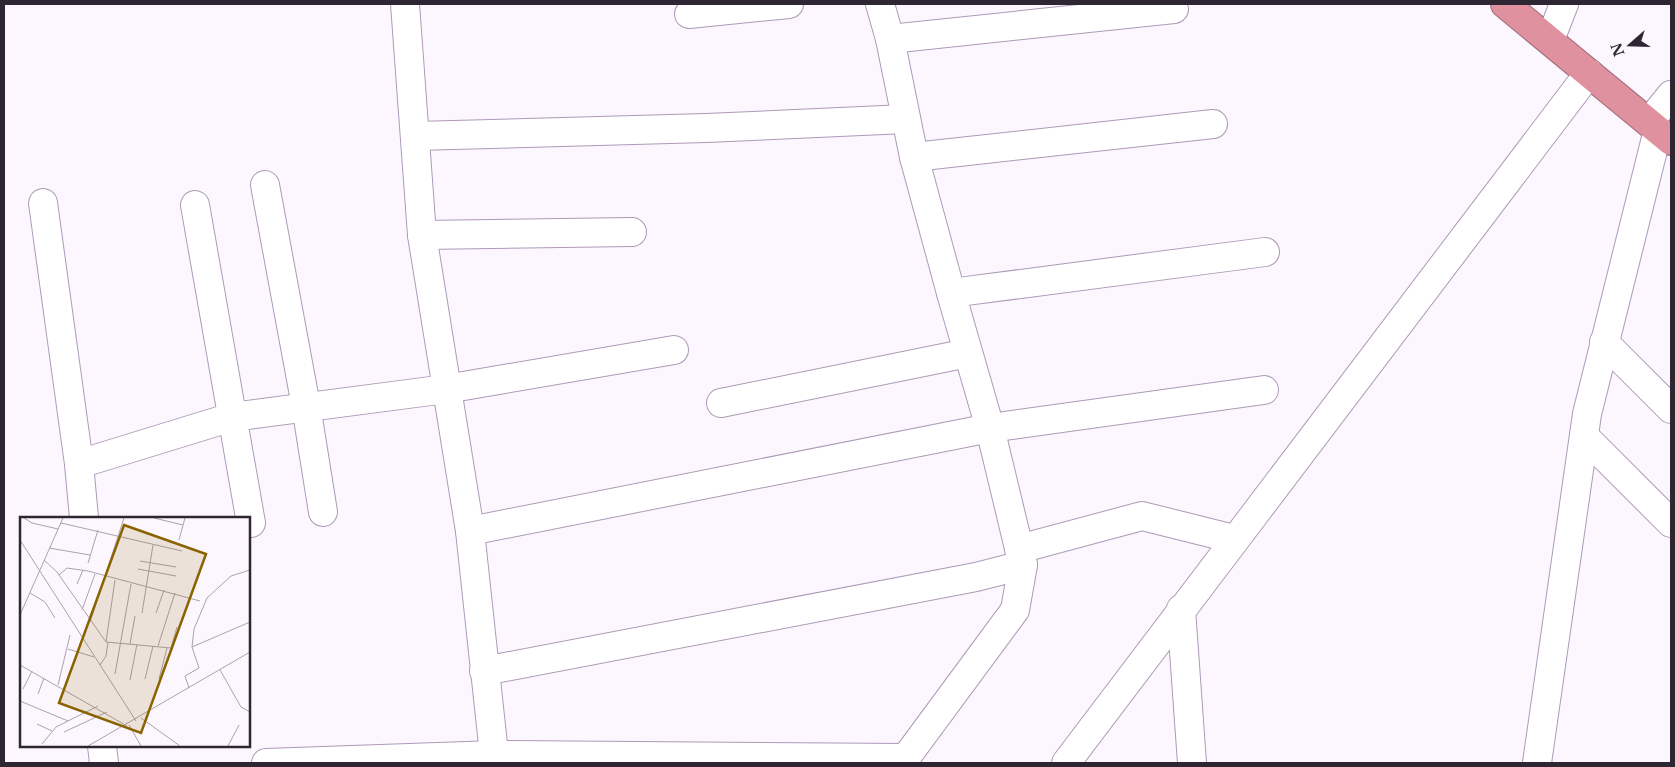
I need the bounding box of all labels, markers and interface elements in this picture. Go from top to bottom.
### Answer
north arrow [1605,20,1655,70]
text: N [1607,40,1628,59]
inset map [20,517,250,747]

